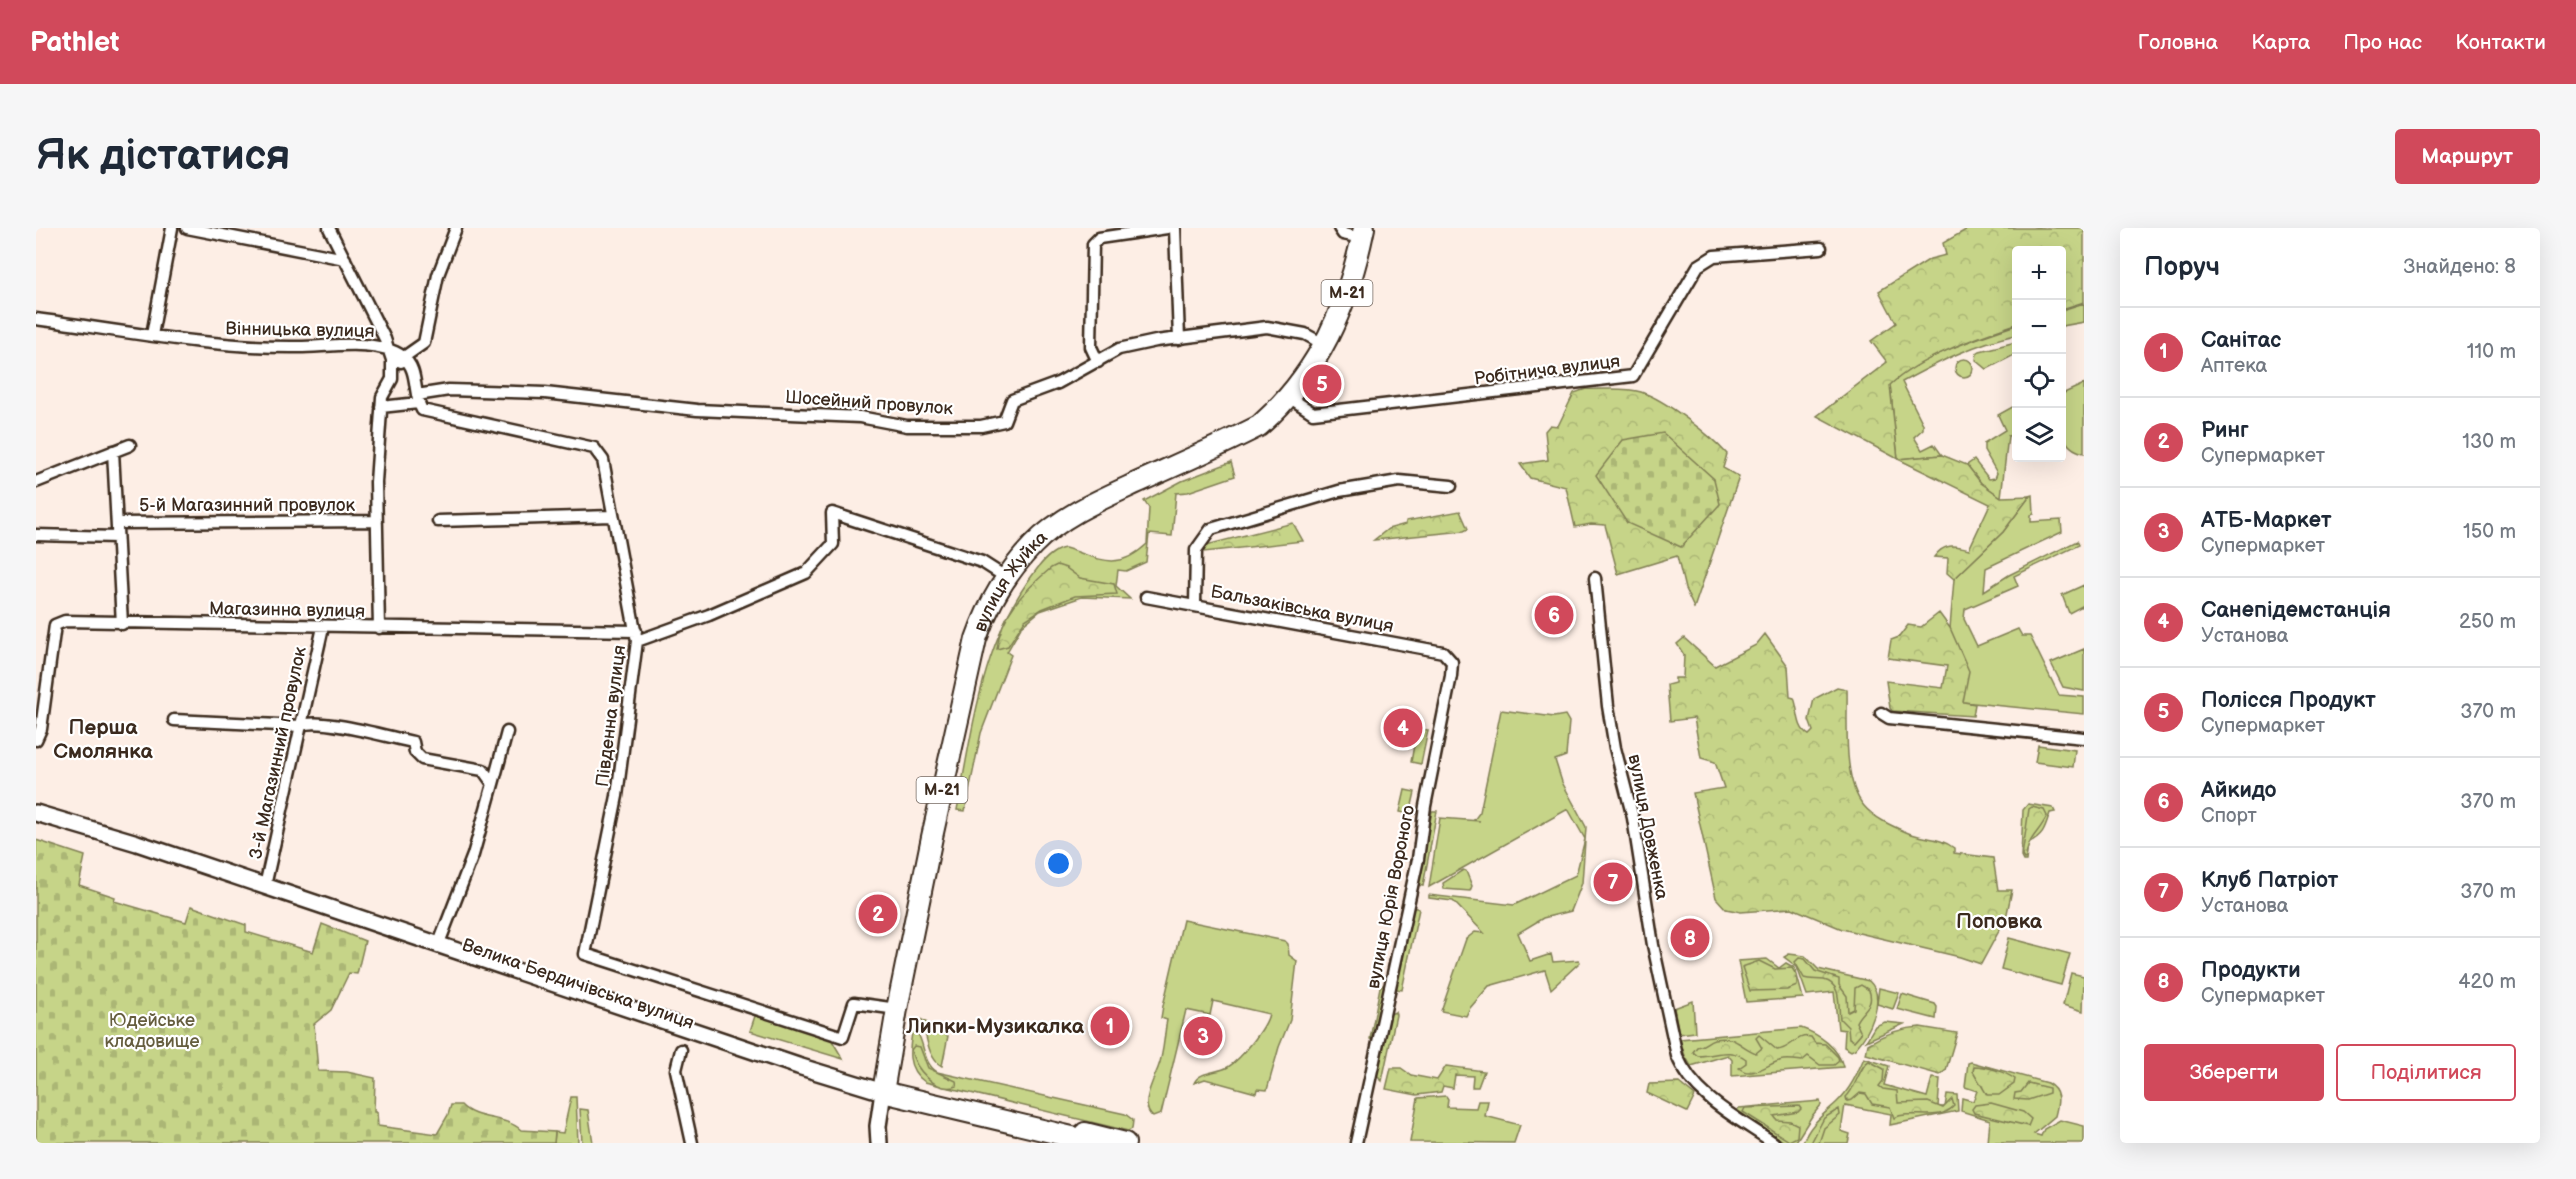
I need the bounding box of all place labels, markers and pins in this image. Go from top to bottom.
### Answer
pin: 5 [1302,362,1342,406]
pin: 6 [1534,592,1574,638]
pin: 4 [1384,706,1422,750]
pin: 7 [1594,860,1632,904]
pin: 2 [858,892,898,936]
pin: 8 [1670,916,1710,960]
pin: 1 [1090,1004,1130,1048]
pin: 3 [1184,1014,1222,1058]

